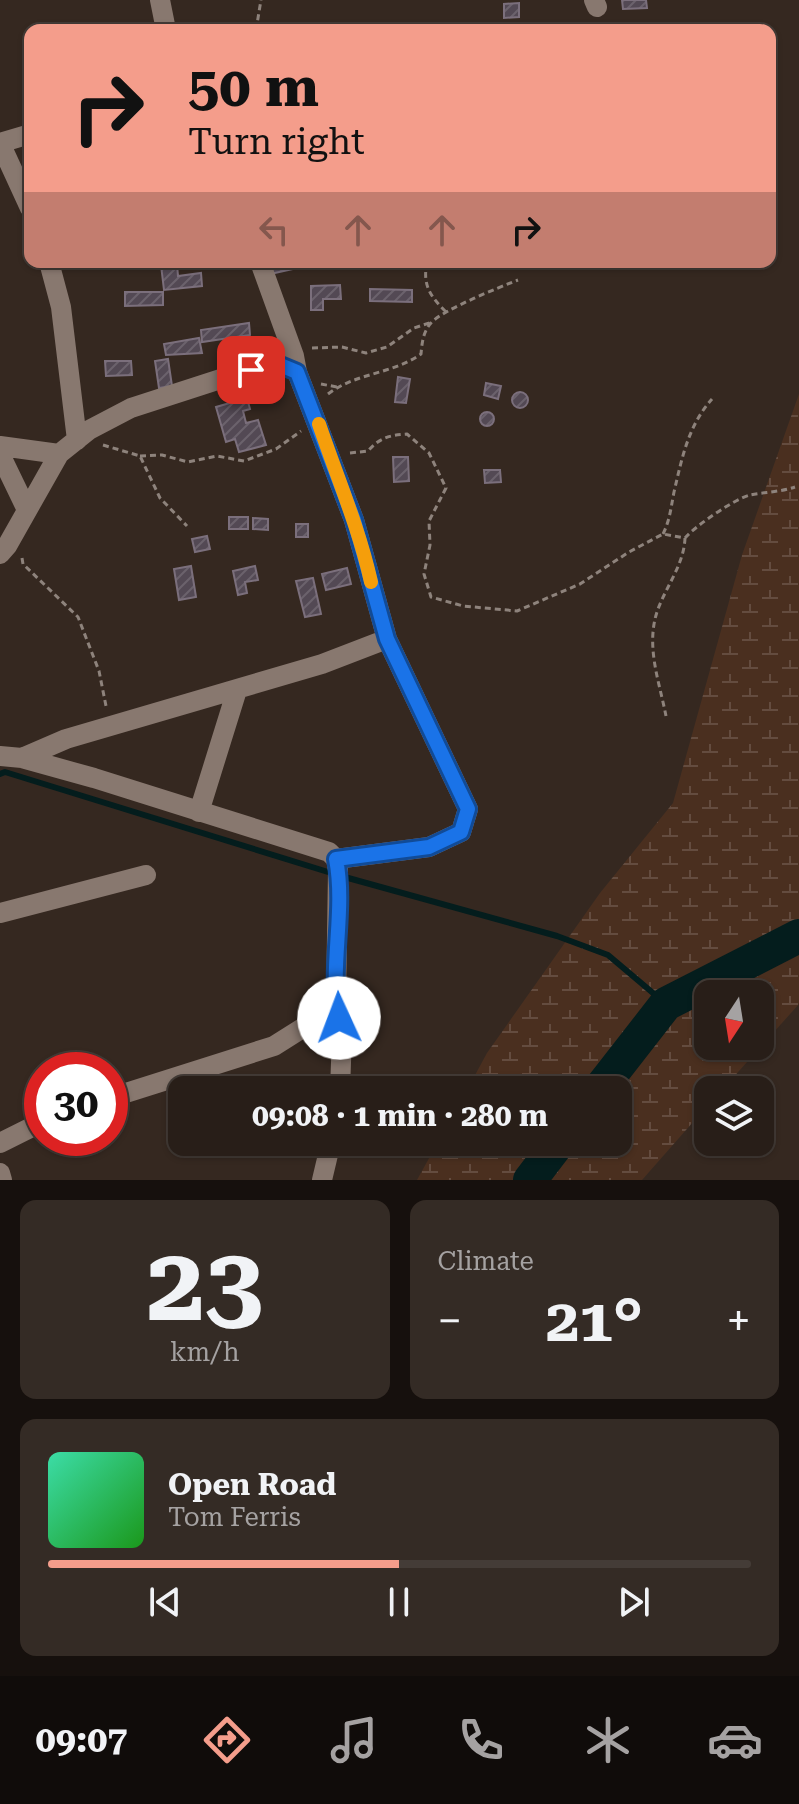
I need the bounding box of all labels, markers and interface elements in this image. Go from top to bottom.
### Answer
text: 50 m [188,54,319,120]
icon: right [56,56,160,160]
text: Turn right [188,121,365,163]
icon: left [252,208,296,252]
icon: ahead [336,208,380,252]
icon: ahead [420,208,464,252]
icon: right [504,208,548,252]
pin [217,336,285,404]
icon: arrive [229,348,273,392]
position arrow [297,976,381,1060]
north arrow [694,980,774,1060]
map controls [694,980,774,1156]
speed limit sign: 30 [24,1052,128,1156]
button: layers [694,1076,774,1156]
text: 09:08 · 1 min · 280 m [252,1098,548,1133]
text: 23 [147,1224,263,1345]
text: Climate [438,1246,534,1276]
text: 21° [546,1285,643,1356]
text: − [438,1295,462,1347]
text: + [726,1295,751,1347]
text: km/h [170,1337,240,1367]
text: Open Road [168,1467,336,1502]
text: Tom Ferris [168,1502,301,1532]
icon: previous [143,1580,187,1624]
icon: pause [377,1580,421,1624]
icon: next [612,1580,656,1624]
icon: directions [199,1712,255,1768]
icon: music [326,1712,382,1768]
icon: phone [453,1712,509,1768]
icon: climate [580,1712,636,1768]
icon: car [707,1712,763,1768]
text: 09:07 [36,1719,128,1761]

